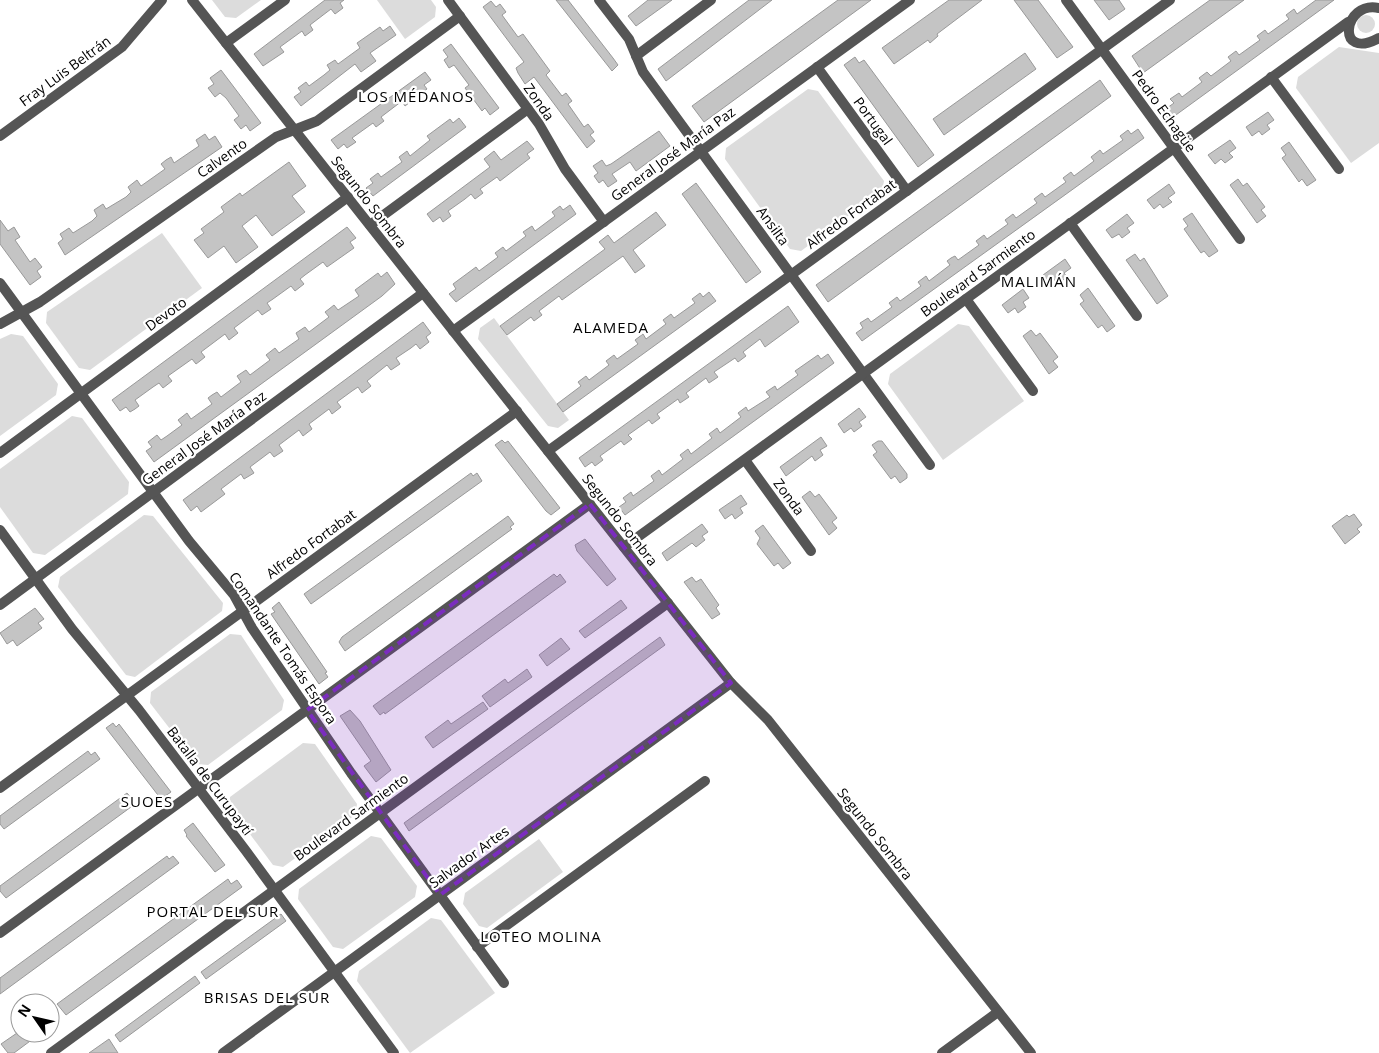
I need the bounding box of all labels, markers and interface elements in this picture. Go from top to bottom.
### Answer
street label: Fray Luis Beltrán [15,31,114,110]
street label: Pedro Echagüe [1128,66,1201,156]
street label: Zonda [520,79,559,124]
district label: LOS MÉDANOS [358,86,474,106]
street label: Portugal [850,93,897,149]
street label: General José María Paz [607,102,739,205]
street label: Calvento [193,133,251,182]
street label: Segundo Sombra [327,152,411,252]
street label: Alfredo Fortabat [802,175,899,253]
street label: Ansilta [753,202,794,249]
street label: Boulevard Sarmiento [916,224,1039,321]
district label: MALIMÁN [1001,271,1077,291]
street label: Devoto [141,292,190,335]
district label: ALAMEDA [573,317,649,337]
street label: General José María Paz [138,386,270,489]
street label: Segundo Sombra [578,470,662,570]
street label: Zonda [770,474,809,519]
street label: Alfredo Fortabat [262,505,359,583]
street label: Comandante Tomás Espora [225,568,342,728]
street label: Batalla de Curupaytí [163,722,258,839]
street label: Boulevard Sarmiento [289,768,412,865]
street label: Segundo Sombra [833,784,917,884]
district label: SUOES [121,791,173,811]
street label: Salvador Artes [425,821,513,892]
district label: PORTAL DEL SUR [147,901,279,921]
district label: LOTEO MOLINA [480,926,602,946]
district label: BRISAS DEL SUR [204,987,330,1007]
north arrow [10,993,60,1043]
text: N [13,1000,35,1020]

